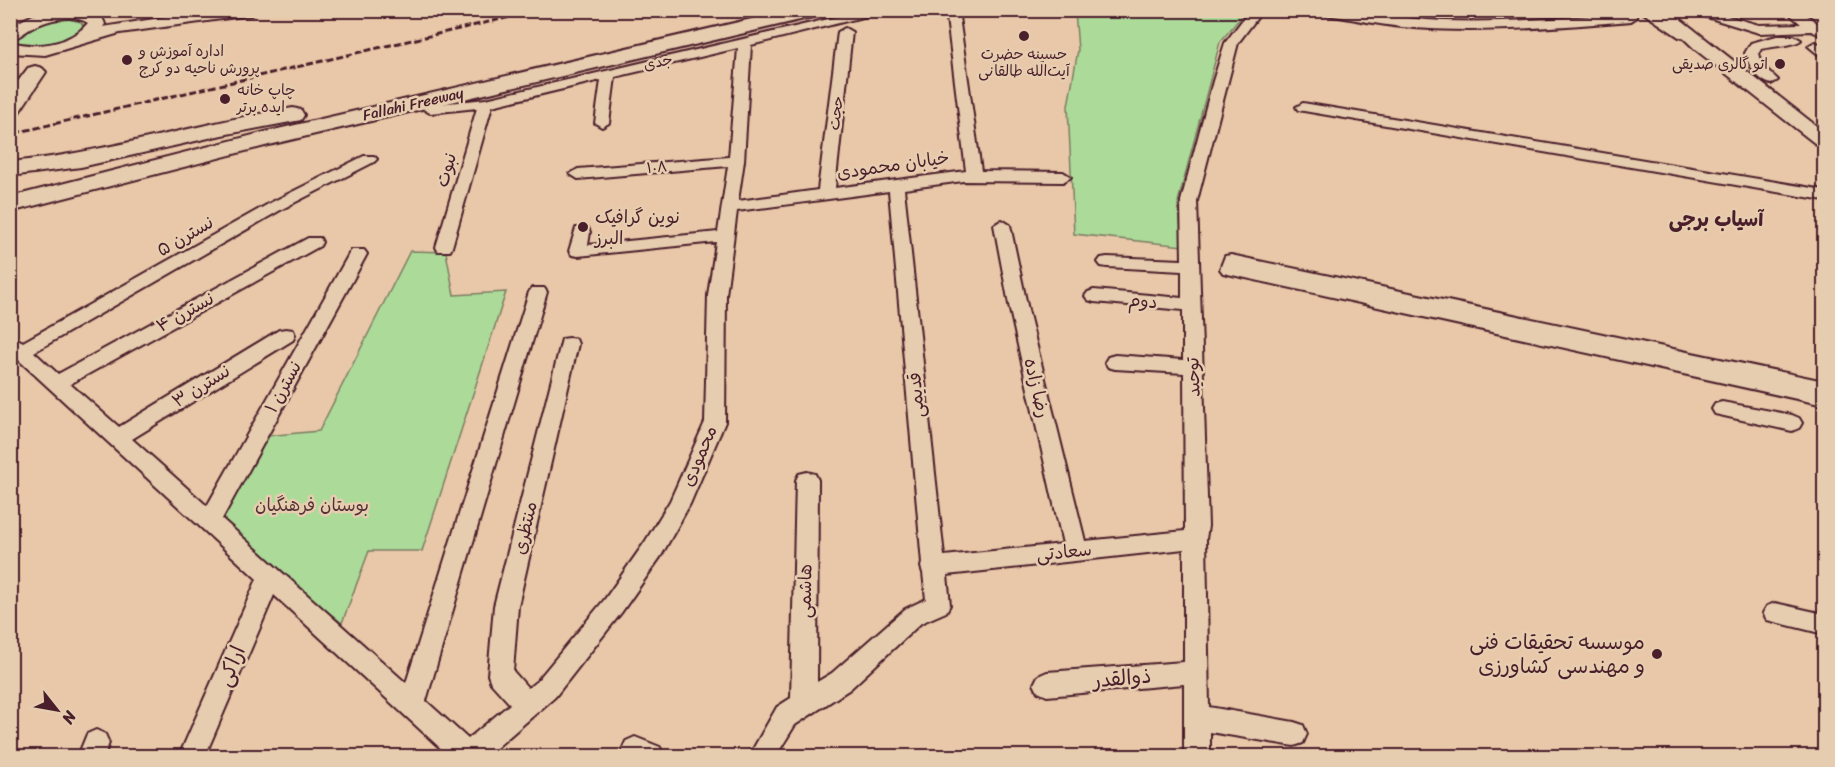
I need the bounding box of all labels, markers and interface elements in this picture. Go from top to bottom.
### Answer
marker: حسینه حضرت آیت‌الله طالقانی [1017,29,1031,43]
place label: اداره آموزش و پرورش ناحیه دو کرج [138,38,260,81]
place label: حسینه حضرت آیت‌الله طالقانی [978,41,1071,84]
street label: جدی [641,46,675,78]
place label: اتو گالری صدیقی [1672,51,1768,77]
marker: اداره آموزش و پرورش ناحیه دو کرج [120,53,134,67]
marker: اتو گالری صدیقی [1773,57,1787,71]
place label: چاپ خانه ایده برتر [235,77,295,120]
street label: Fallahi Freeway [360,80,466,128]
marker: چاپ خانه ایده برتر [218,92,232,106]
street label: حجت [821,94,851,132]
street label: خیابان محمودی [835,141,951,189]
street label: نبوت [426,149,466,191]
street label: ۱۰۸ [645,153,669,181]
place label: نوین گرافیک البرز [593,201,680,254]
district label: آسیاب برجی [1669,202,1765,237]
street label: نسترن ۵ [150,207,220,265]
marker: نوین گرافیک البرز [576,220,590,234]
street label: نسترن ۴ [150,283,220,341]
street label: دوم [1127,284,1159,318]
street label: نسترن ۳ [165,355,237,417]
street label: نسترن ۱ [255,355,311,419]
street label: رضا زاده [1015,355,1059,421]
street label: توحید [1176,356,1210,397]
street label: قدیمی [898,371,934,419]
street label: محمودی [672,420,726,492]
park label: بوستان فرهنگیان [255,489,369,521]
street label: منتظری [503,498,547,558]
street label: سعادتی [1035,533,1093,571]
street label: هاشمی [789,564,821,618]
place label: موسسه تحقیقات فنی و مهندسی کشاورزی [1469,623,1645,685]
street label: اراکی [205,639,257,693]
marker: موسسه تحقیقات فنی و مهندسی کشاورزی [1650,647,1664,661]
street label: ذوالقدر [1089,657,1153,700]
north arrow [27,680,87,740]
text: N [54,704,85,730]

